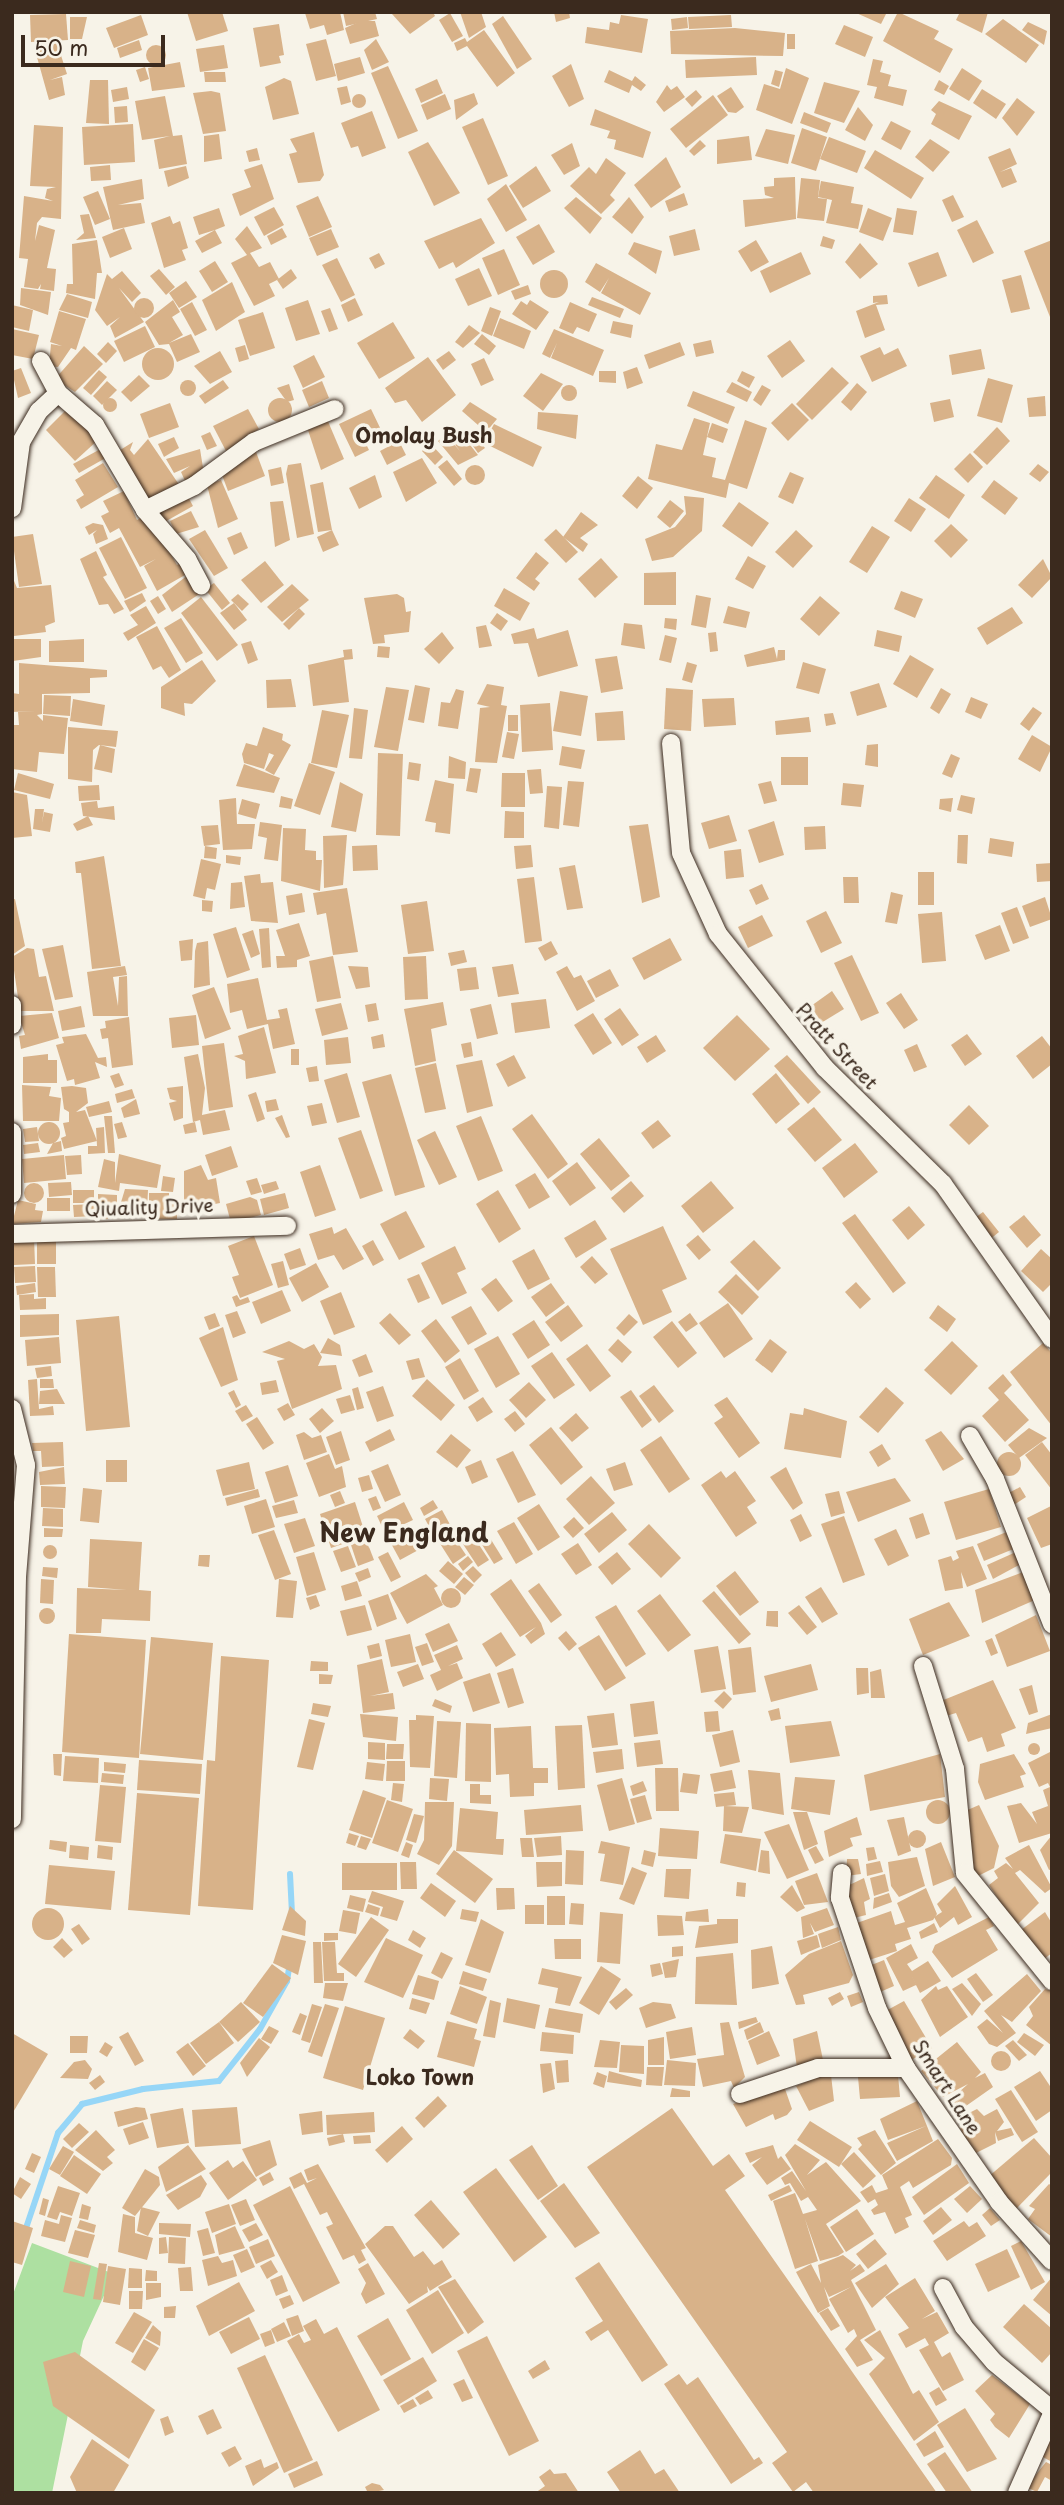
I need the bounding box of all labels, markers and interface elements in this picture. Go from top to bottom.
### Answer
scale bar [24,21,168,65]
text: 50 m [34,31,88,63]
district label: Omolay Bush [355,421,493,447]
street label: Pratt Street [791,998,883,1094]
street label: Qiuality Drive [84,1193,214,1221]
district label: New England [319,1516,489,1548]
street label: Smart Lane [908,2036,986,2138]
district label: Loko Town [365,2063,475,2089]

